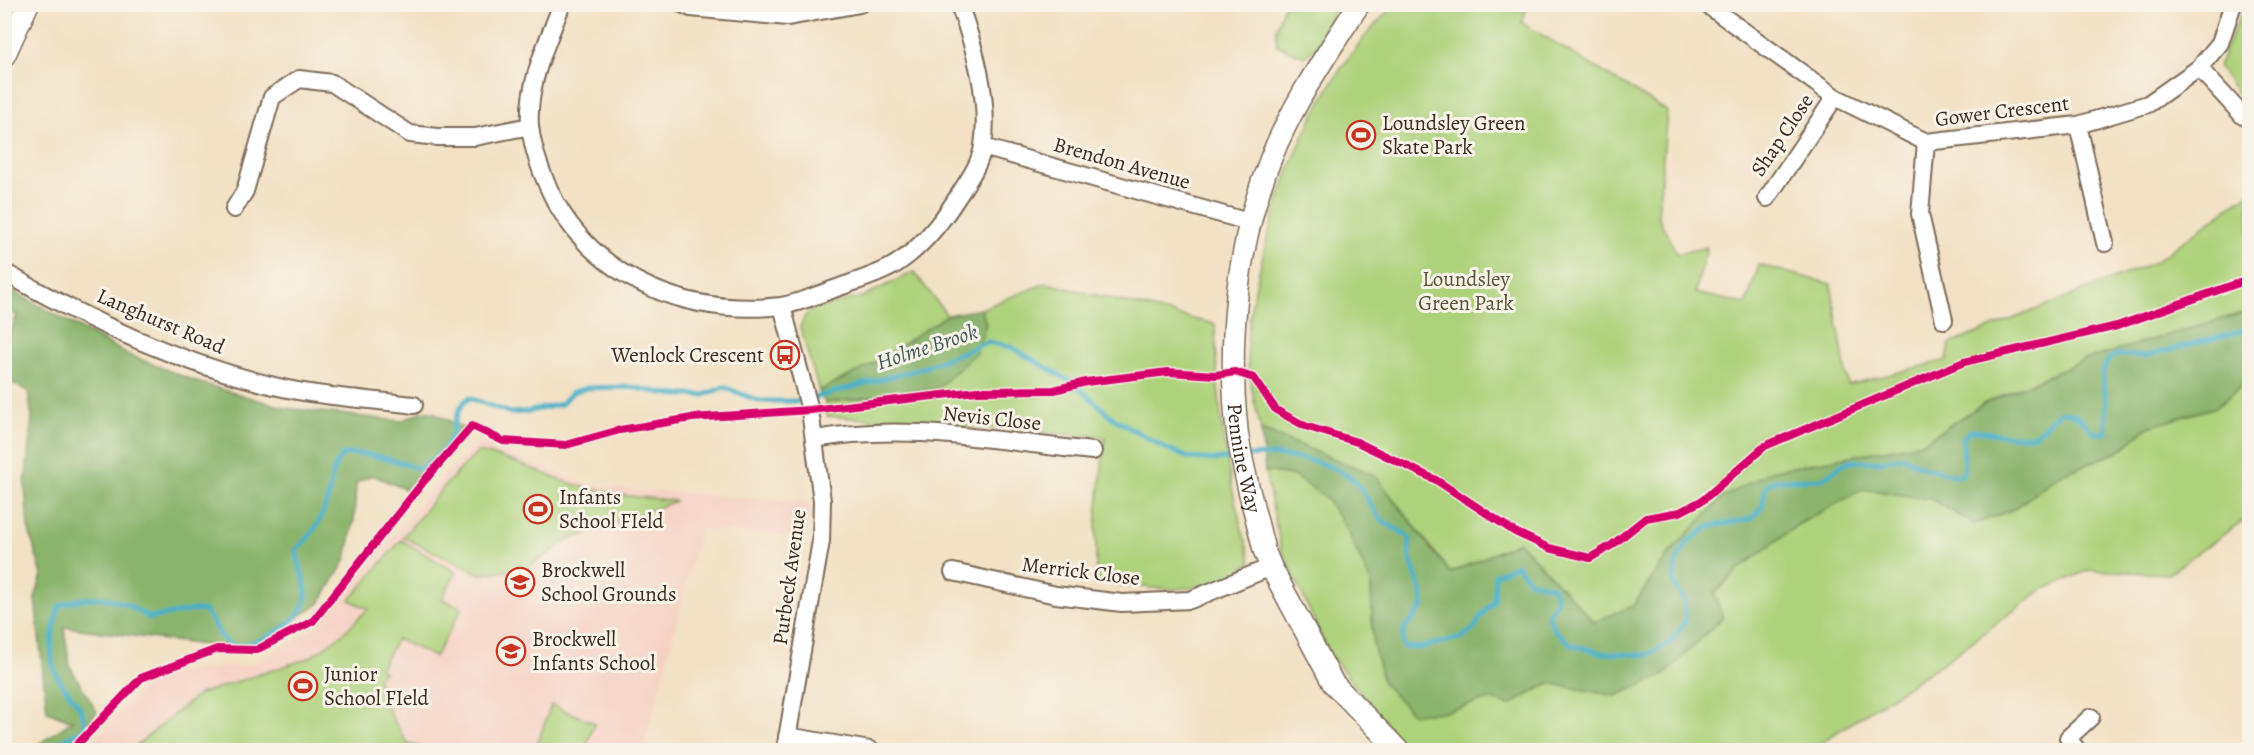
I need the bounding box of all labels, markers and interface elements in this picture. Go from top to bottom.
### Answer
street label: Shap Close [1744,88,1820,182]
street label: Gower Crescent [1933,89,2071,133]
place label: Loundsley Green Skate Park [1382,109,1526,161]
sports icon: Loundsley Green Skate Park [1345,119,1377,151]
street label: Brendon Avenue [1050,130,1194,196]
park label: Loundsley Green Park [1418,265,1514,317]
street label: Langhurst Road [93,281,230,361]
water label: Holme Brook [872,316,982,378]
bus stop icon: Wenlock Crescent [769,339,801,371]
place label: Wenlock Crescent [610,341,764,369]
street label: Nevis Close [942,399,1042,437]
street label: Pennine Way [1221,402,1268,516]
place label: Infants School FIeld [559,483,664,535]
sports icon: Infants School FIeld [522,493,554,525]
street label: Purbeck Avenue [766,507,812,647]
street label: Merrick Close [1020,550,1142,592]
place label: Brockwell School Grounds [541,556,677,608]
school or university icon: Brockwell School Grounds [504,566,536,598]
place label: Brockwell Infants School [532,625,655,677]
school or university icon: Brockwell Infants School [495,635,527,667]
place label: Junior School FIeld [324,660,429,712]
sports icon: Junior School FIeld [287,670,319,702]

